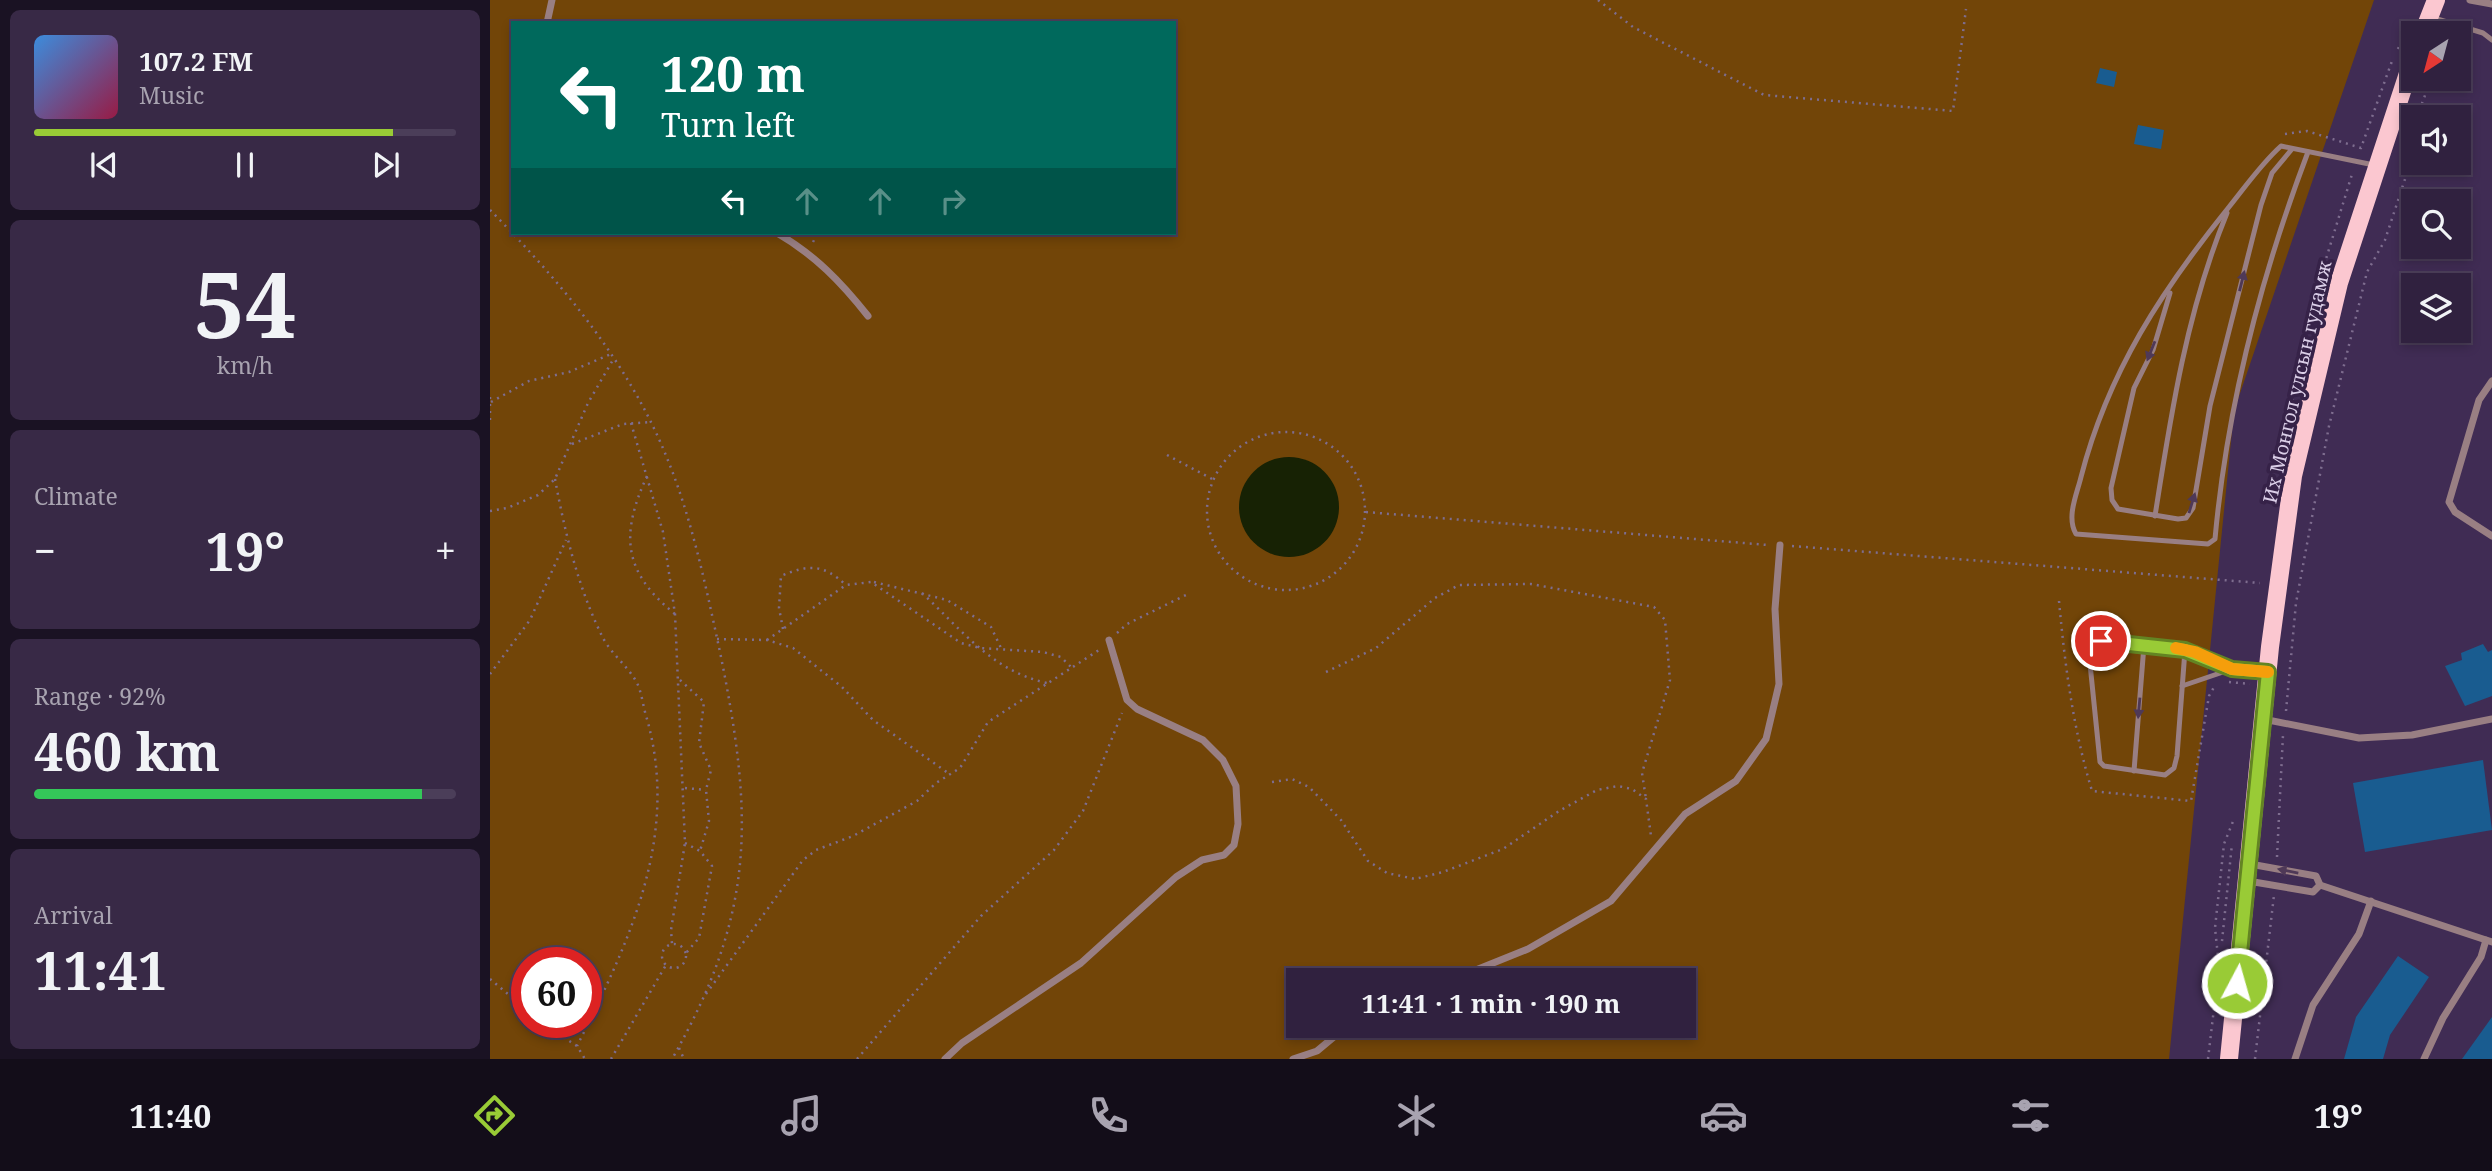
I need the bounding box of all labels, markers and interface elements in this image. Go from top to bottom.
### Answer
north arrow [2401,21,2471,91]
map controls [2401,21,2471,343]
text: 120 m [661,40,805,106]
text: 107.2 FM [139,43,253,79]
icon: left [546,49,637,140]
text: Music [139,79,204,111]
text: Turn left [661,103,795,146]
button: sound [2401,105,2471,175]
icon: previous [85,146,123,184]
icon: pause [226,146,264,184]
icon: next [367,146,405,184]
icon: left [715,182,753,220]
icon: ahead [788,182,826,220]
icon: ahead [861,182,899,220]
icon: right [934,182,972,220]
button: search [2401,189,2471,259]
text: 54 [194,241,296,365]
street label: Их Монгол улсын гудамж [2256,257,2338,506]
one-way arrow [2237,270,2248,292]
button: layers [2401,273,2471,343]
one-way arrow [2146,341,2157,362]
text: km/h [217,349,273,381]
text: Climate [34,480,118,512]
one-way arrow [2188,492,2198,513]
text: 19° [206,515,285,586]
text: − [34,524,56,576]
text: + [435,524,456,576]
pin [2071,611,2131,671]
icon: arrive [2082,622,2120,660]
text: Range · 92% [34,680,166,712]
one-way arrow [2133,697,2144,719]
text: 460 km [34,715,220,786]
one-way arrow [2277,865,2299,876]
text: Arrival [34,899,113,931]
text: 11:41 [34,934,167,1005]
position arrow [2200,946,2274,1020]
speed limit sign: 60 [511,947,602,1038]
text: 11:41 · 1 min · 190 m [1361,985,1621,1021]
icon: directions [470,1091,519,1140]
icon: music [777,1091,826,1140]
icon: phone [1084,1091,1133,1140]
icon: climate [1392,1091,1441,1140]
icon: car [1699,1091,1748,1140]
icon: filters [2006,1091,2055,1140]
text: 11:40 [129,1094,211,1137]
text: 19° [2314,1094,2363,1137]

